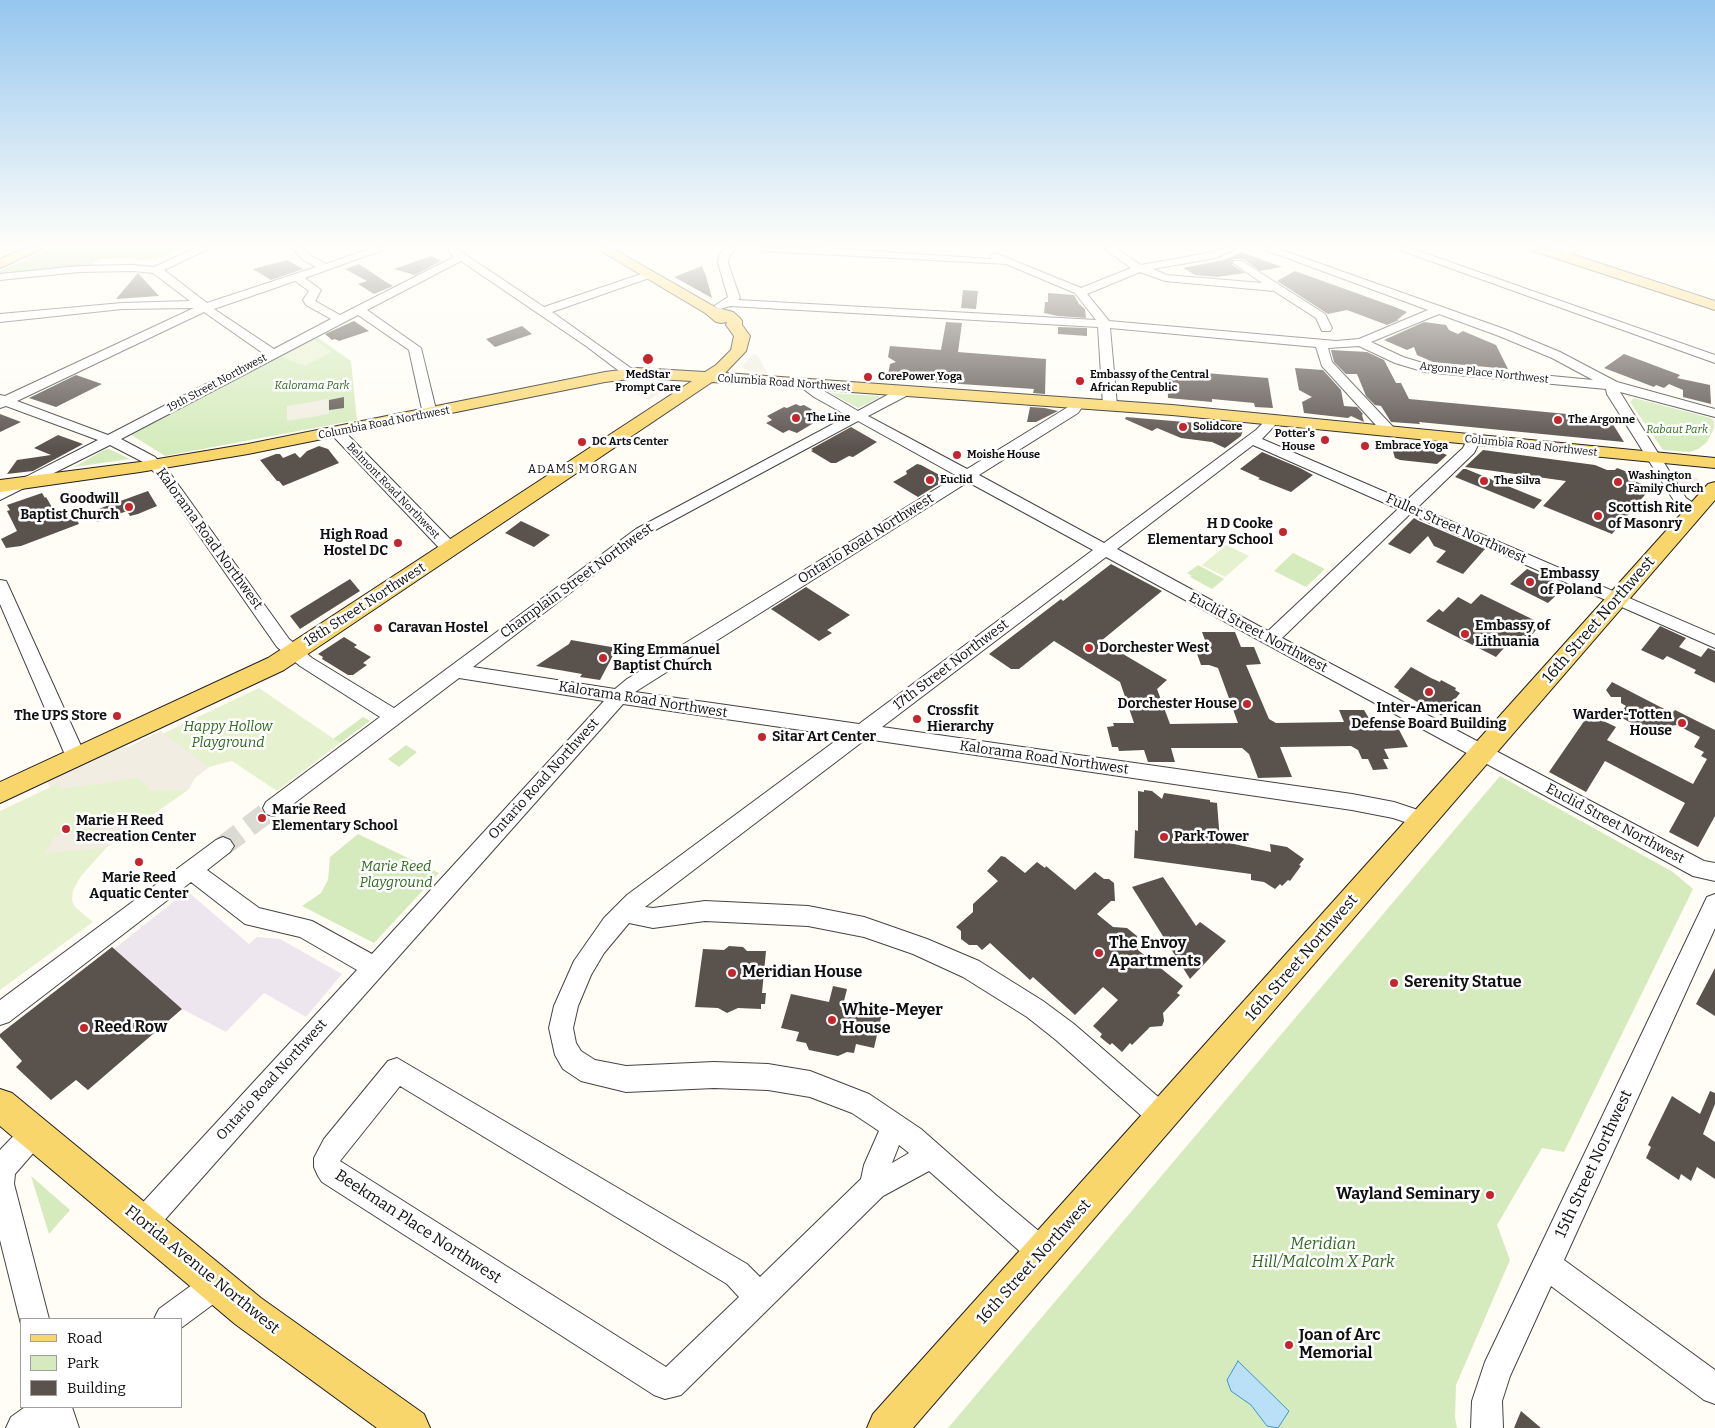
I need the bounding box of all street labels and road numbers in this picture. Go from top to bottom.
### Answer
street label: 19th Street Northwest [165,351,269,415]
street label: Argonne Place Northwest [1419,360,1549,386]
street label: Columbia Road Northwest [717,372,851,394]
street label: Columbia Road Northwest [317,404,451,442]
street label: Columbia Road Northwest [1464,432,1598,460]
street label: Belmont Road Northwest [344,440,442,542]
street label: Kalorama Road Northwest [152,465,266,613]
street label: Ontario Road Northwest [795,490,937,588]
street label: Fuller Street Northwest [1383,490,1529,568]
street label: Champlain Street Northwest [497,520,657,642]
street label: 16th Street Northwest [1539,553,1659,687]
street label: 18th Street Northwest [301,559,429,651]
street label: Euclid Street Northwest [1186,589,1330,677]
street label: 17th Street Northwest [890,616,1012,714]
street label: Kalorama Road Northwest [557,678,729,722]
street label: Ontario Road Northwest [485,715,603,843]
street label: Kalorama Road Northwest [958,738,1130,778]
street label: Euclid Street Northwest [1543,780,1687,868]
street label: 16th Street Northwest [1242,891,1362,1025]
street label: Ontario Road Northwest [213,1016,331,1144]
street label: 15th Street Northwest [1551,1087,1637,1241]
street label: Beekman Place Northwest [331,1166,505,1288]
street label: 16th Street Northwest [973,1196,1095,1328]
street label: Florida Avenue Northwest [121,1202,283,1338]

